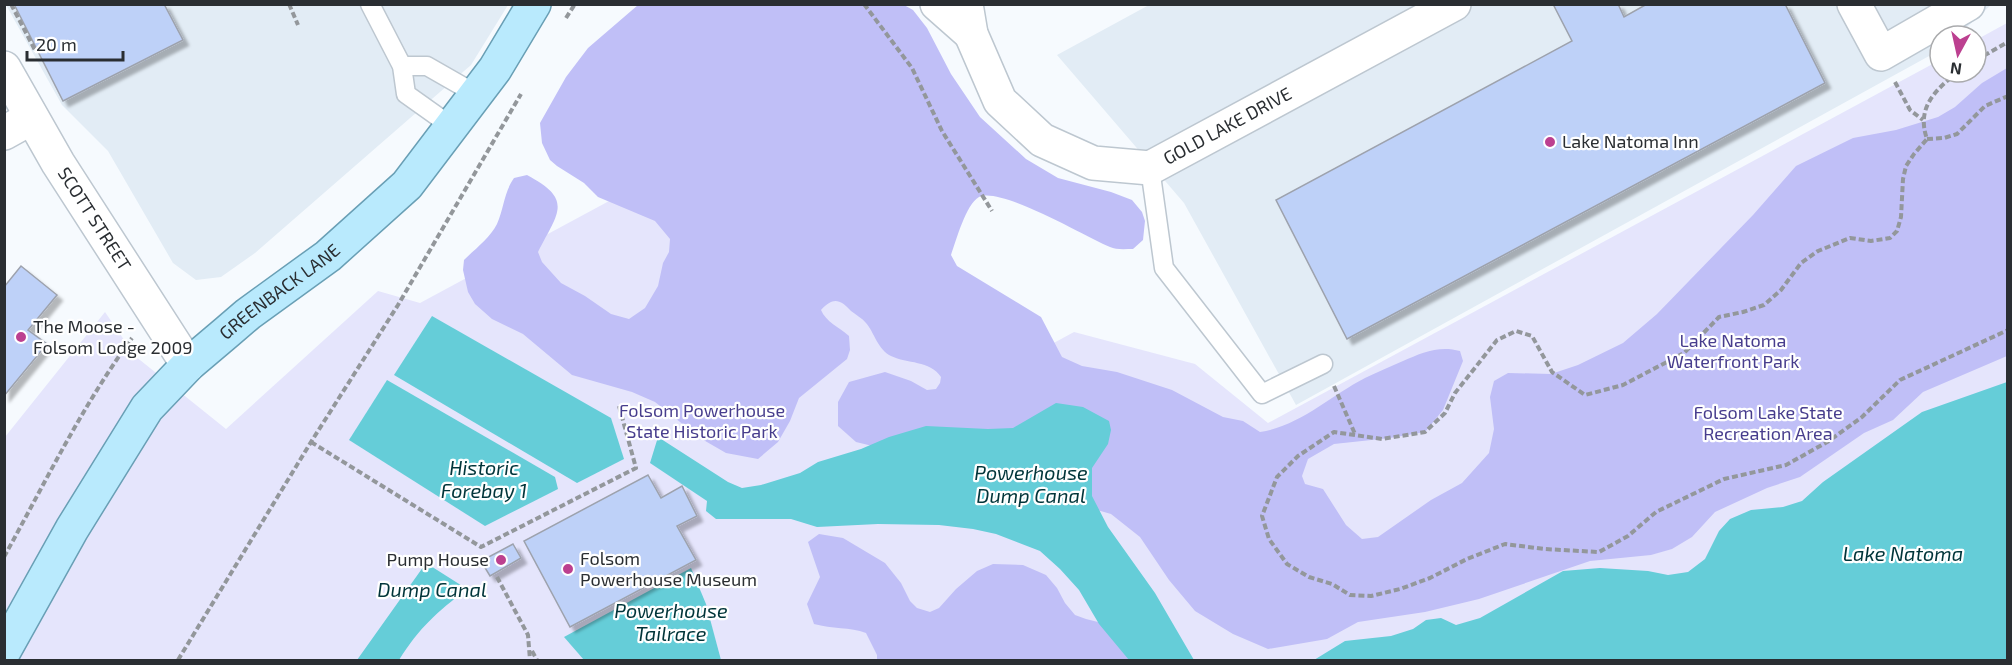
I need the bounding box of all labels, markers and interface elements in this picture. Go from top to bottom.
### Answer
scale bar [27,24,123,62]
north arrow [1928,24,1988,84]
text: 20 m [36,33,77,55]
text: N [1949,59,1963,80]
street label: GOLD LAKE DRIVE [1159,82,1295,169]
place label: Lake Natoma Inn [1562,130,1699,152]
marker: Lake Natoma Inn [1543,135,1557,149]
street label: SCOTT STREET [54,163,137,275]
street label: GREENBACK LANE [214,239,344,344]
place label: The Moose - Folsom Lodge 2009 [33,315,193,358]
park label: Lake Natoma Waterfront Park [1667,329,1799,372]
marker: The Moose - Folsom Lodge 2009 [14,330,28,344]
park label: Folsom Powerhouse State Historic Park [619,399,785,442]
park label: Folsom Lake State Recreation Area [1693,401,1843,444]
water label: Historic Forebay 1 [441,455,527,503]
water label: Powerhouse Dump Canal [974,460,1088,507]
water label: Lake Natoma [1843,541,1963,565]
place label: Folsom Powerhouse Museum [580,547,757,590]
place label: Pump House [387,548,489,570]
marker: Pump House [494,553,508,567]
marker: Folsom Powerhouse Museum [561,562,575,576]
water label: Dump Canal [377,577,487,601]
water label: Powerhouse Tailrace [614,598,728,645]

